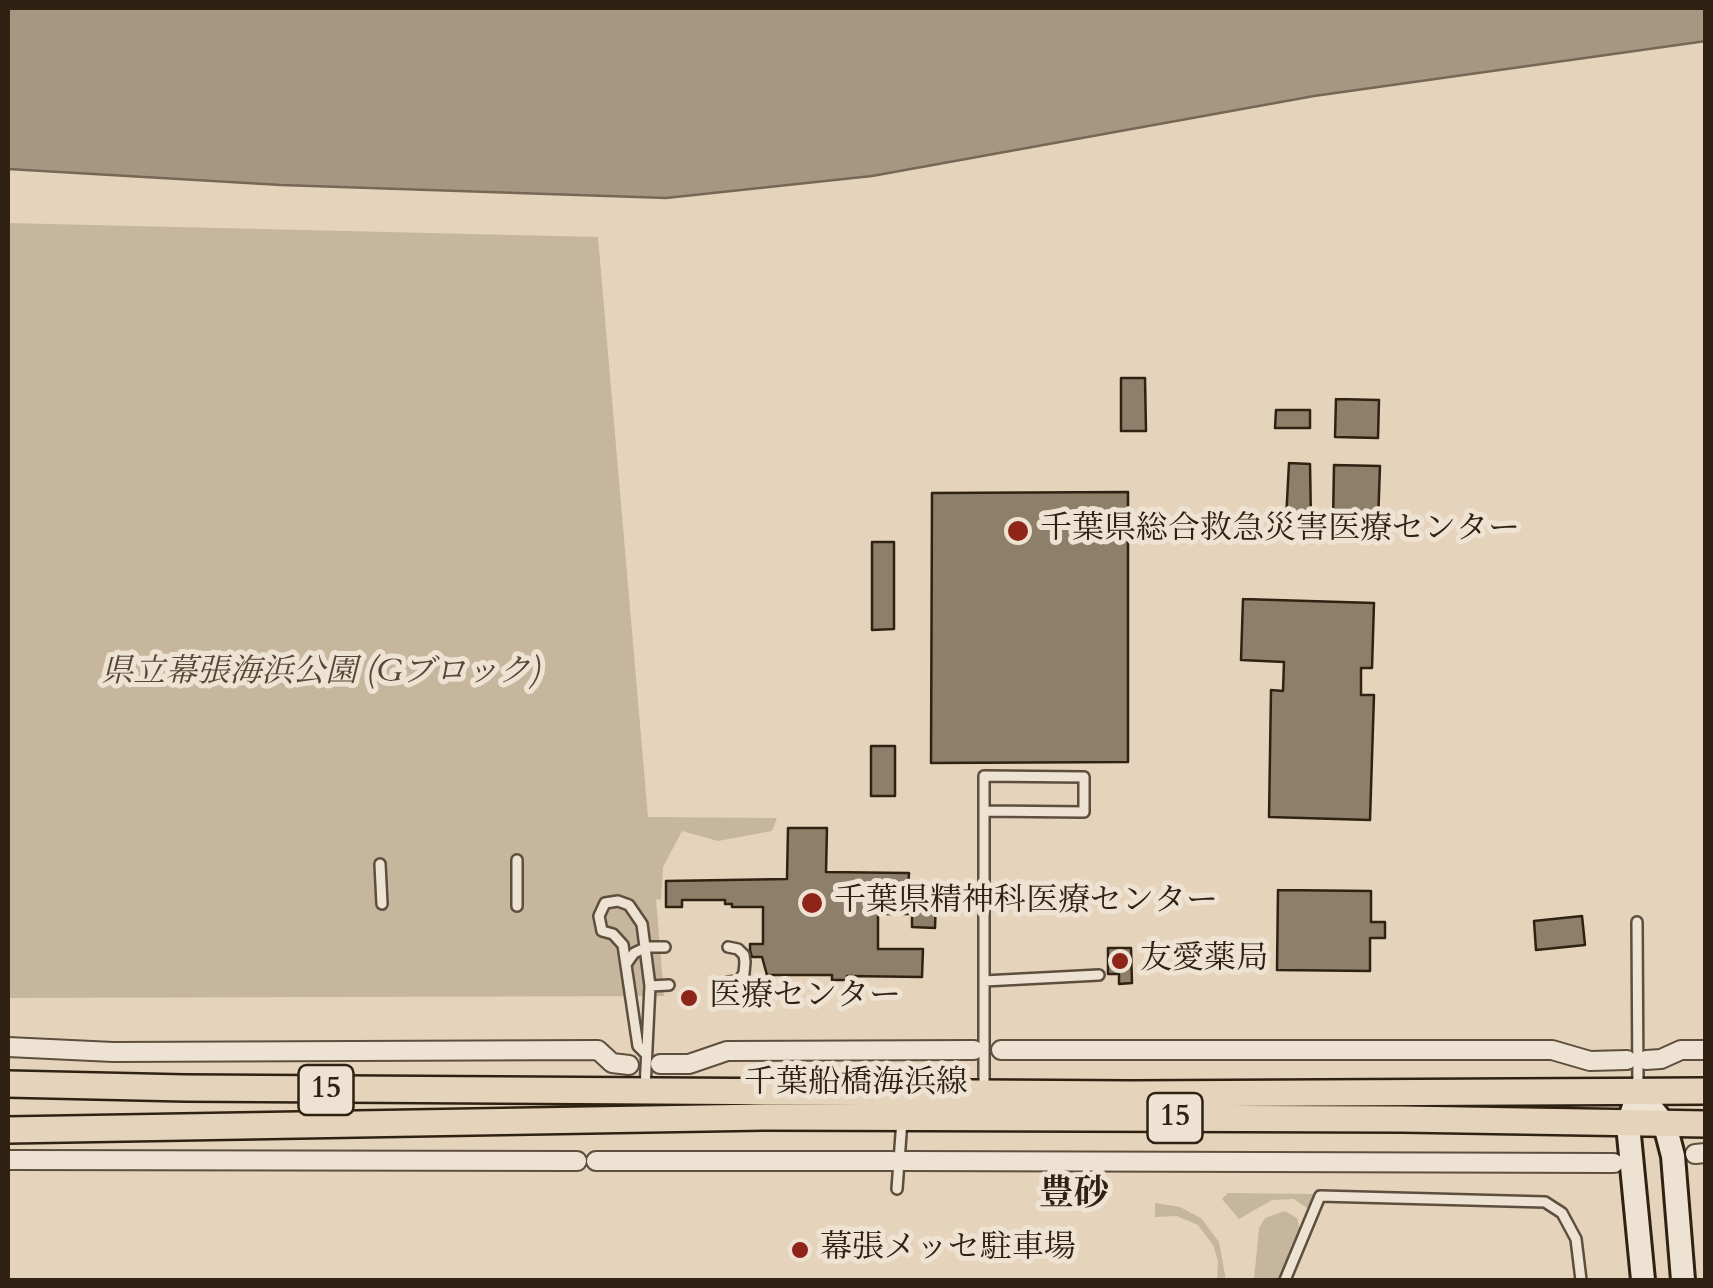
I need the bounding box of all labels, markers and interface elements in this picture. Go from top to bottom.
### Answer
place label: 千葉県総合救急災害医療センター [1040,512,1520,550]
marker: 千葉県総合救急災害医療センター [1005,518,1031,544]
park label: 県立幕張海浜公園 (Gブロック) [101,655,541,693]
place label: 千葉県精神科医療センター [834,884,1218,922]
marker: 千葉県精神科医療センター [799,890,825,916]
place label: 友愛薬局 [1140,942,1268,980]
marker: 友愛薬局 [1109,950,1131,972]
place label: 医療センター [709,979,901,1017]
marker: 医療センター [678,987,700,1009]
road number: 15 [298,1065,354,1115]
street label: 千葉船橋海浜線 [744,1066,968,1104]
road number: 15 [1148,1093,1202,1143]
district label: 豊砂 [1039,1175,1109,1217]
place label: 幕張メッセ駐車場 [820,1231,1076,1269]
marker: 幕張メッセ駐車場 [789,1239,811,1261]

